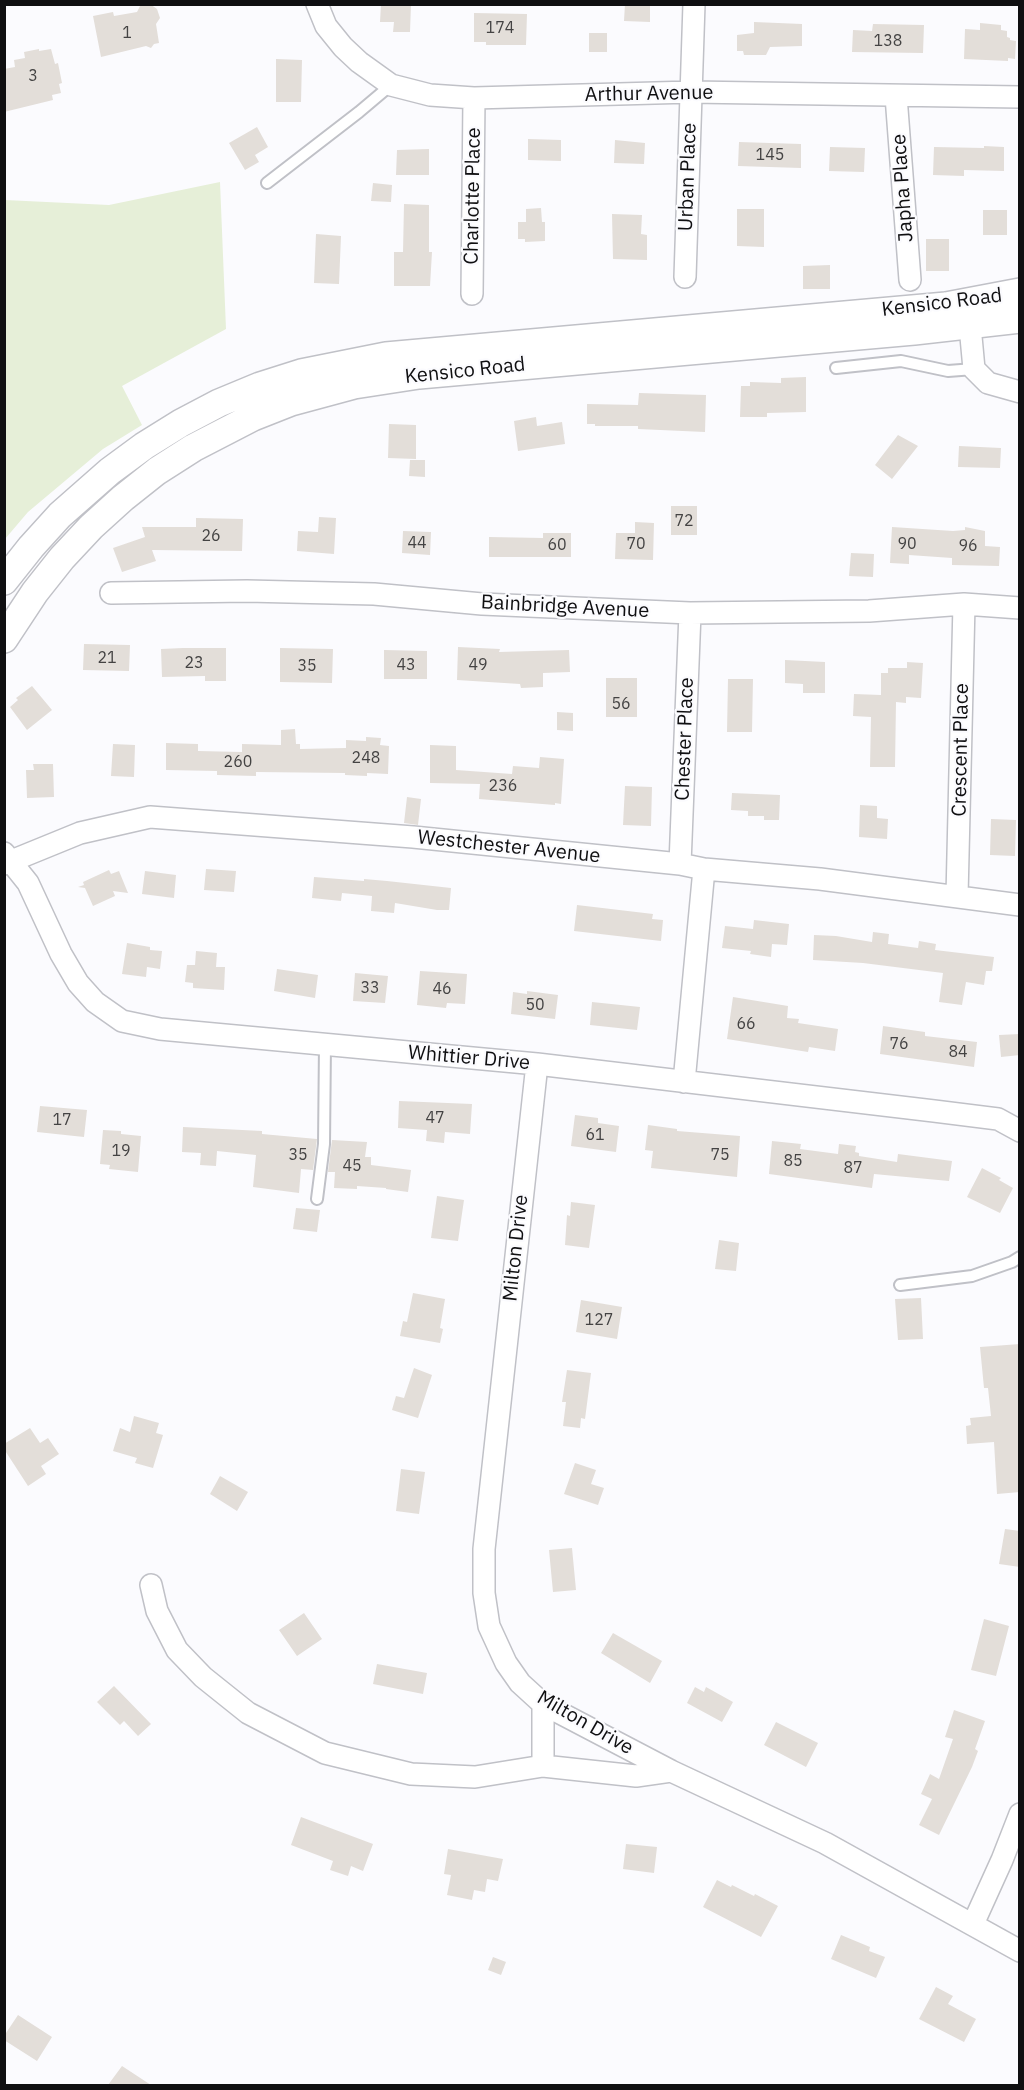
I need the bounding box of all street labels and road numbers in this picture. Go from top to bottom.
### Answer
street label: Arthur Avenue [584,81,714,107]
street label: Urban Place [674,122,702,232]
street label: Charlotte Place [460,127,486,265]
street label: Japha Place [887,133,919,243]
street label: Kensico Road [880,284,1004,322]
street label: Kensico Road [404,353,526,389]
street label: Bainbridge Avenue [480,591,650,623]
street label: Chester Place [671,677,699,801]
street label: Crescent Place [948,683,974,817]
street label: Westchester Avenue [416,825,602,869]
street label: Whittier Drive [407,1041,531,1075]
street label: Milton Drive [498,1193,534,1303]
street label: Milton Drive [533,1686,637,1760]

